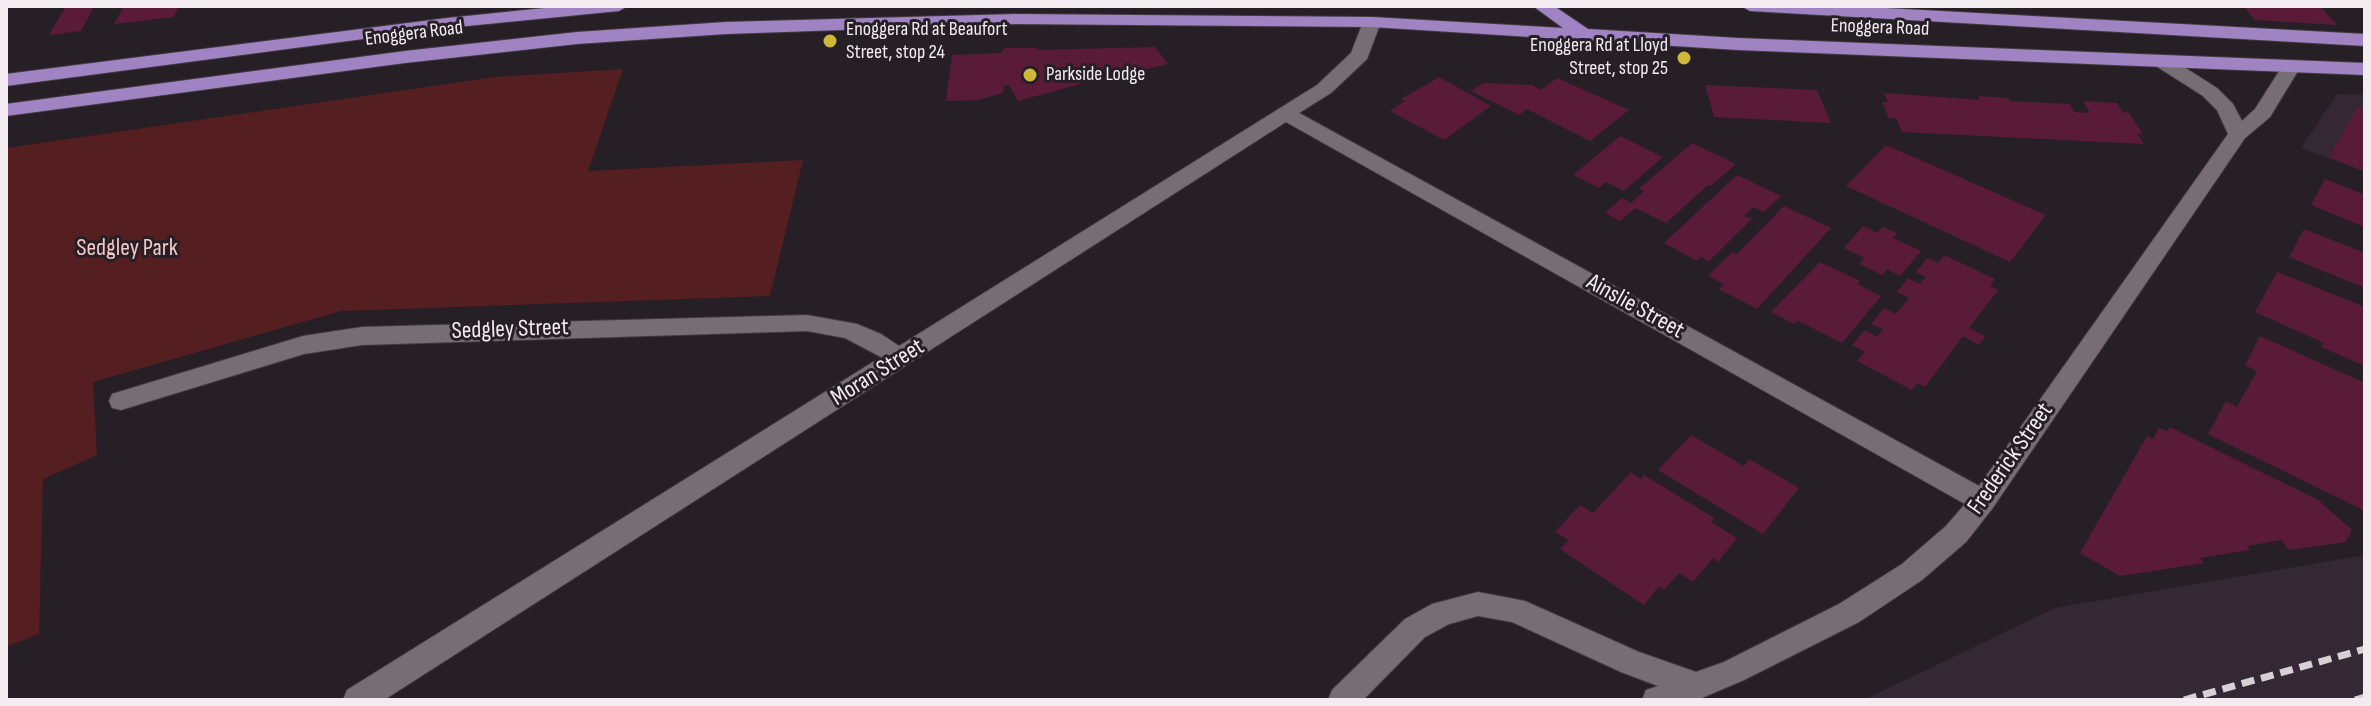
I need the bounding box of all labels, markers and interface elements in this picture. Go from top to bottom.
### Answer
street label: Enoggera Road [1830,14,1930,42]
street label: Enoggera Road [364,16,464,52]
place label: Enoggera Rd at Beaufort Street, stop 24 [846,18,1007,65]
marker: Enoggera Rd at Beaufort Street, stop 24 [821,32,839,50]
place label: Enoggera Rd at Lloyd Street, stop 25 [1530,34,1668,81]
marker: Enoggera Rd at Lloyd Street, stop 25 [1675,49,1693,67]
place label: Parkside Lodge [1046,63,1145,87]
marker: Parkside Lodge [1021,66,1039,84]
park label: Sedgley Park [76,235,178,263]
street label: Ainslie Street [1581,268,1689,346]
street label: Sedgley Street [451,314,569,346]
street label: Moran Street [826,333,930,413]
street label: Frederick Street [1962,398,2060,520]

